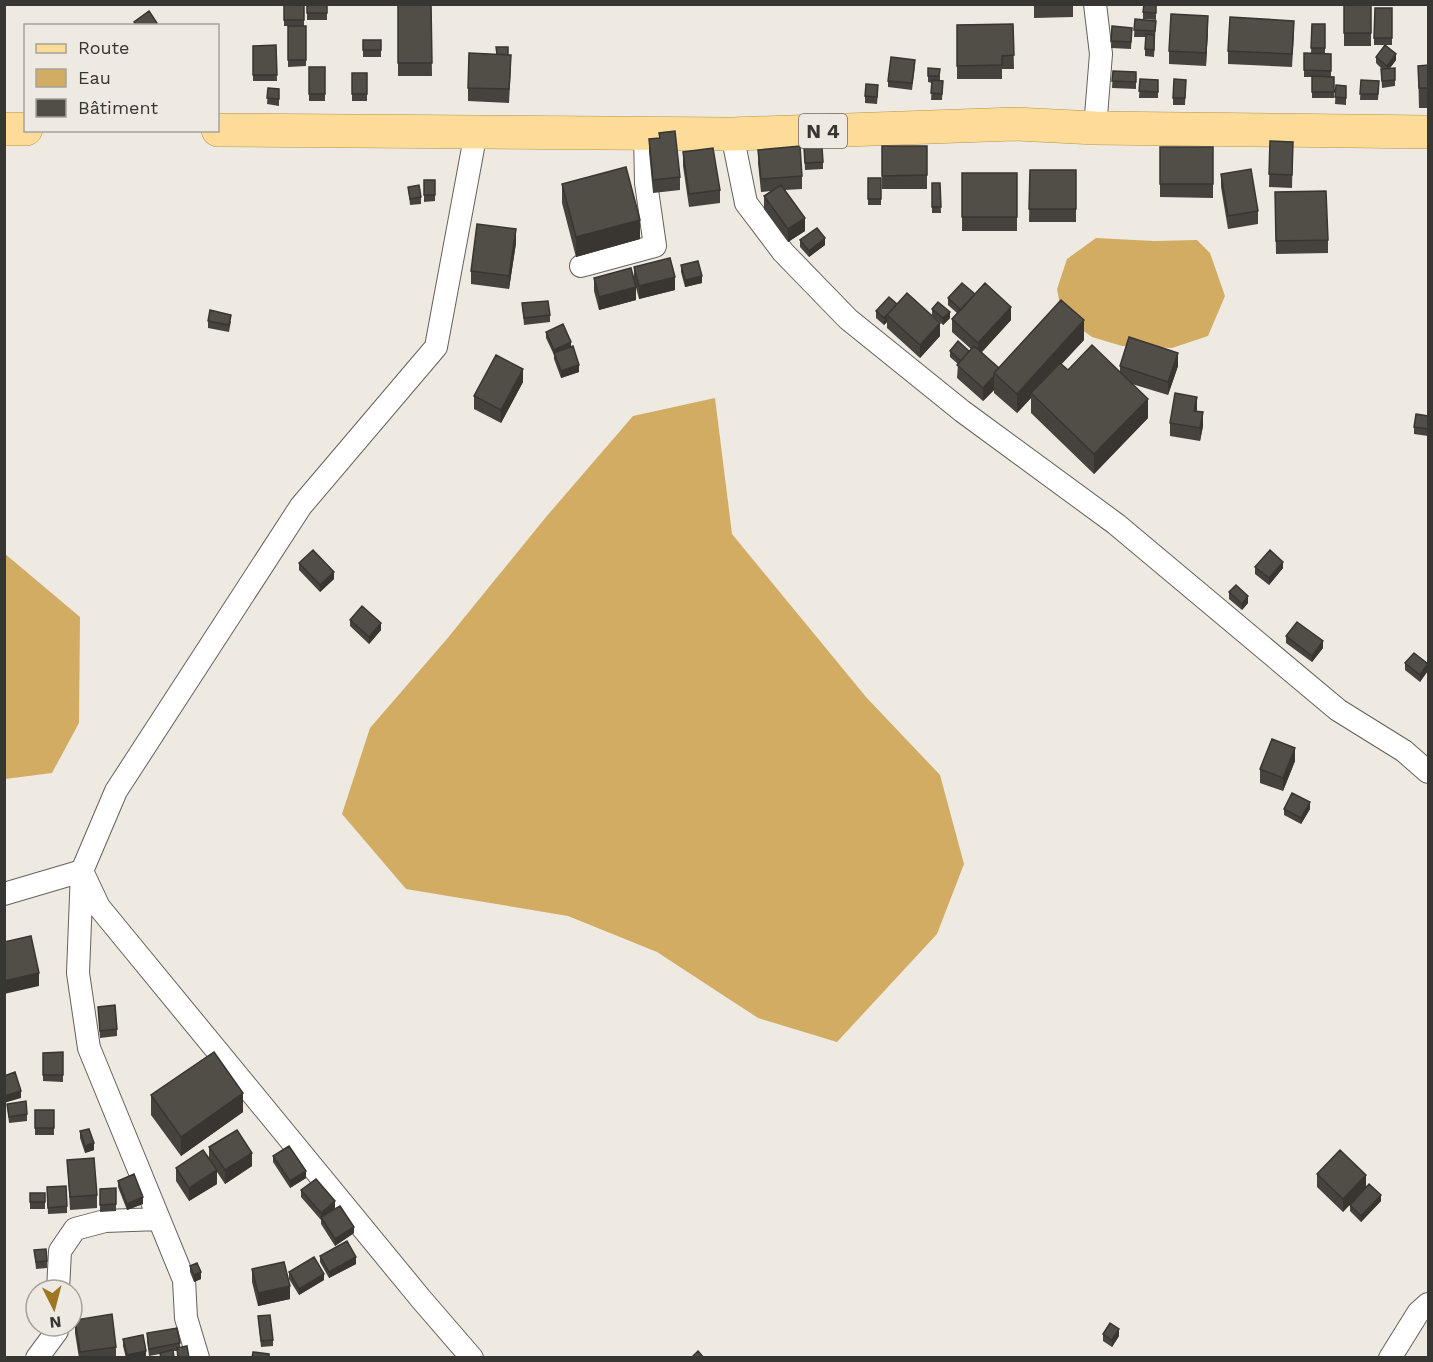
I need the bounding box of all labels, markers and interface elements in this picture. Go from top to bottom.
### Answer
legend [24,24,219,132]
text: Route [78,37,130,58]
text: Eau [78,67,111,88]
text: Bâtiment [78,97,158,118]
road number: N 4 [799,114,847,148]
north arrow [24,1278,84,1338]
text: N [49,1312,62,1332]

